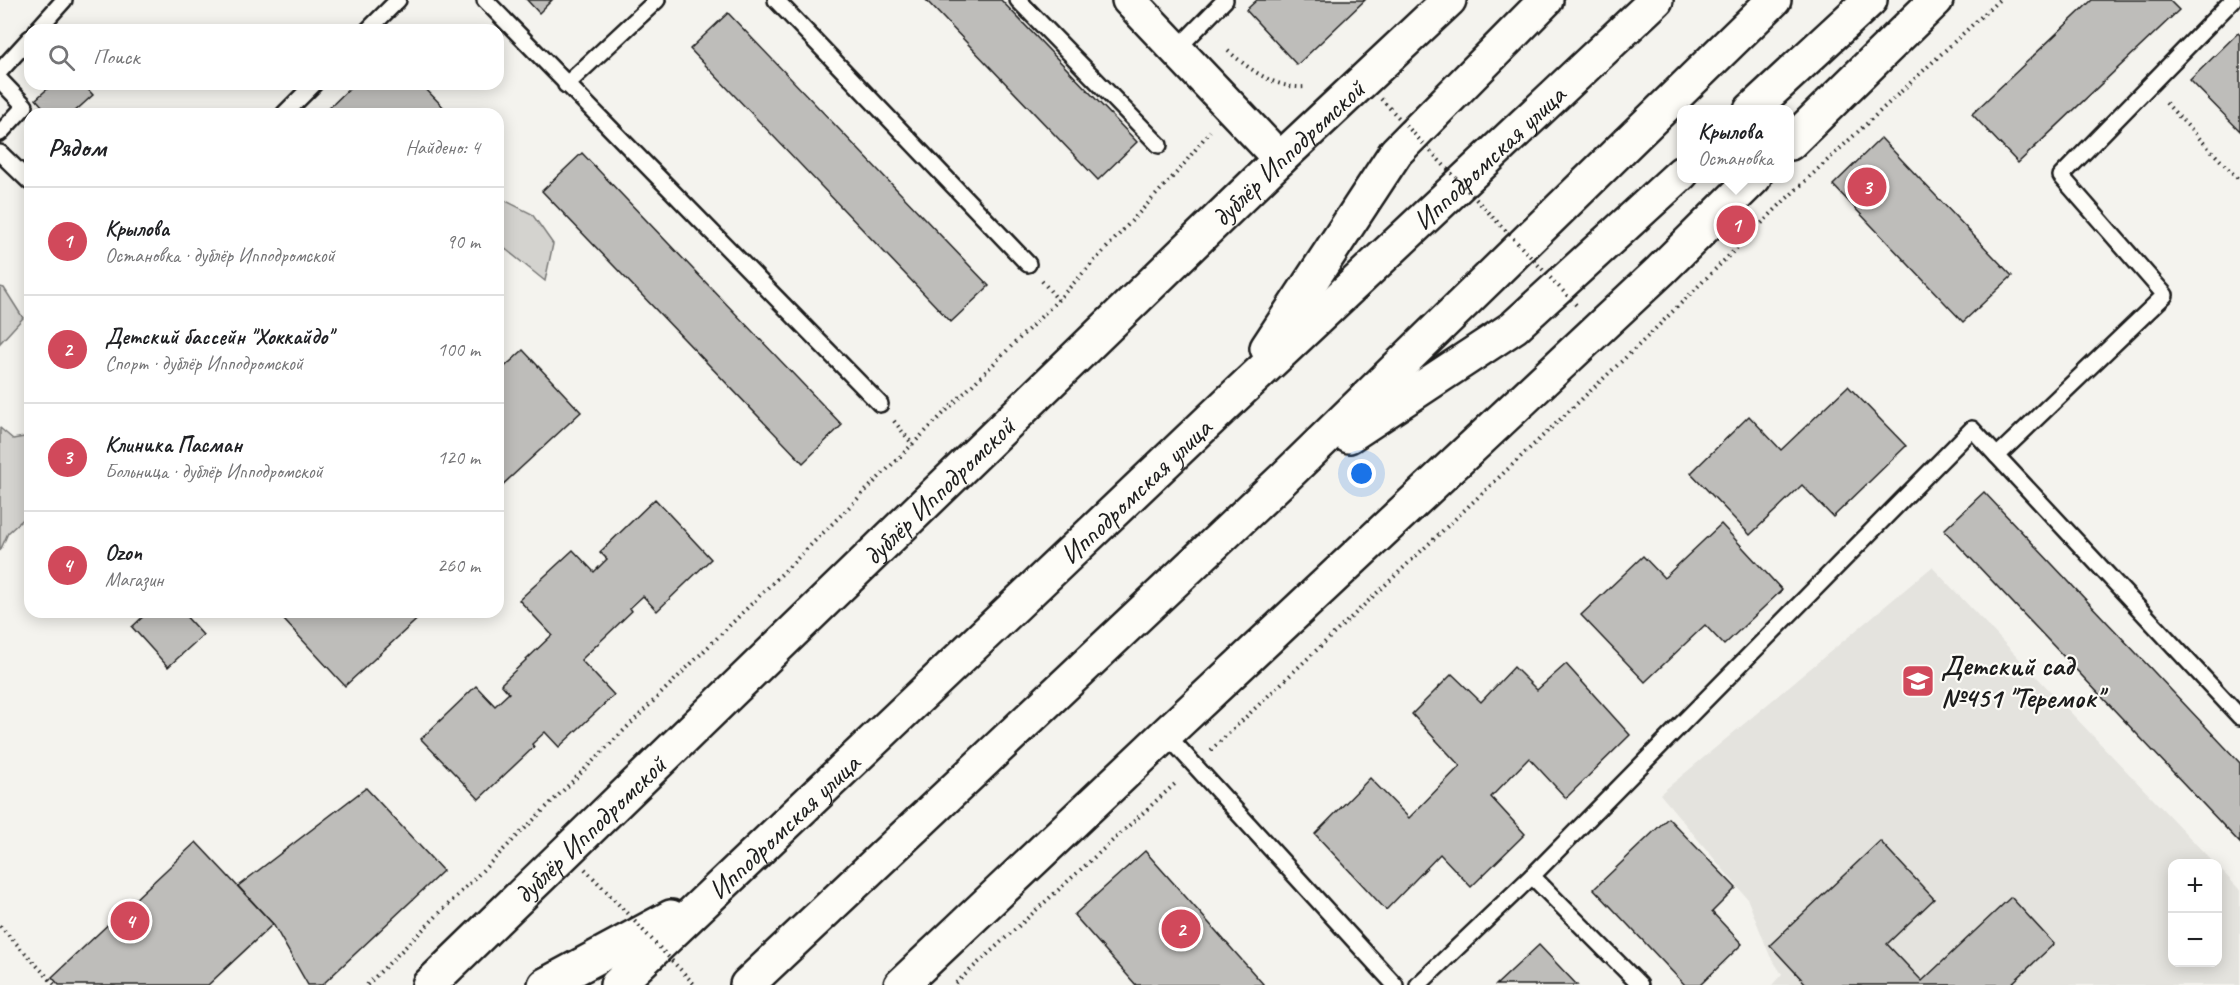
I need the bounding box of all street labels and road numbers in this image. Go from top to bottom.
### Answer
street label: дублёр Ипподромской [1204,71,1373,234]
street label: Ипподромская улица [1405,76,1574,238]
street label: дублёр Ипподромской [855,408,1023,572]
street label: Ипподромская улица [1052,410,1220,572]
street label: Ипподромская улица [701,745,868,907]
street label: дублёр Ипподромской [507,747,674,911]

